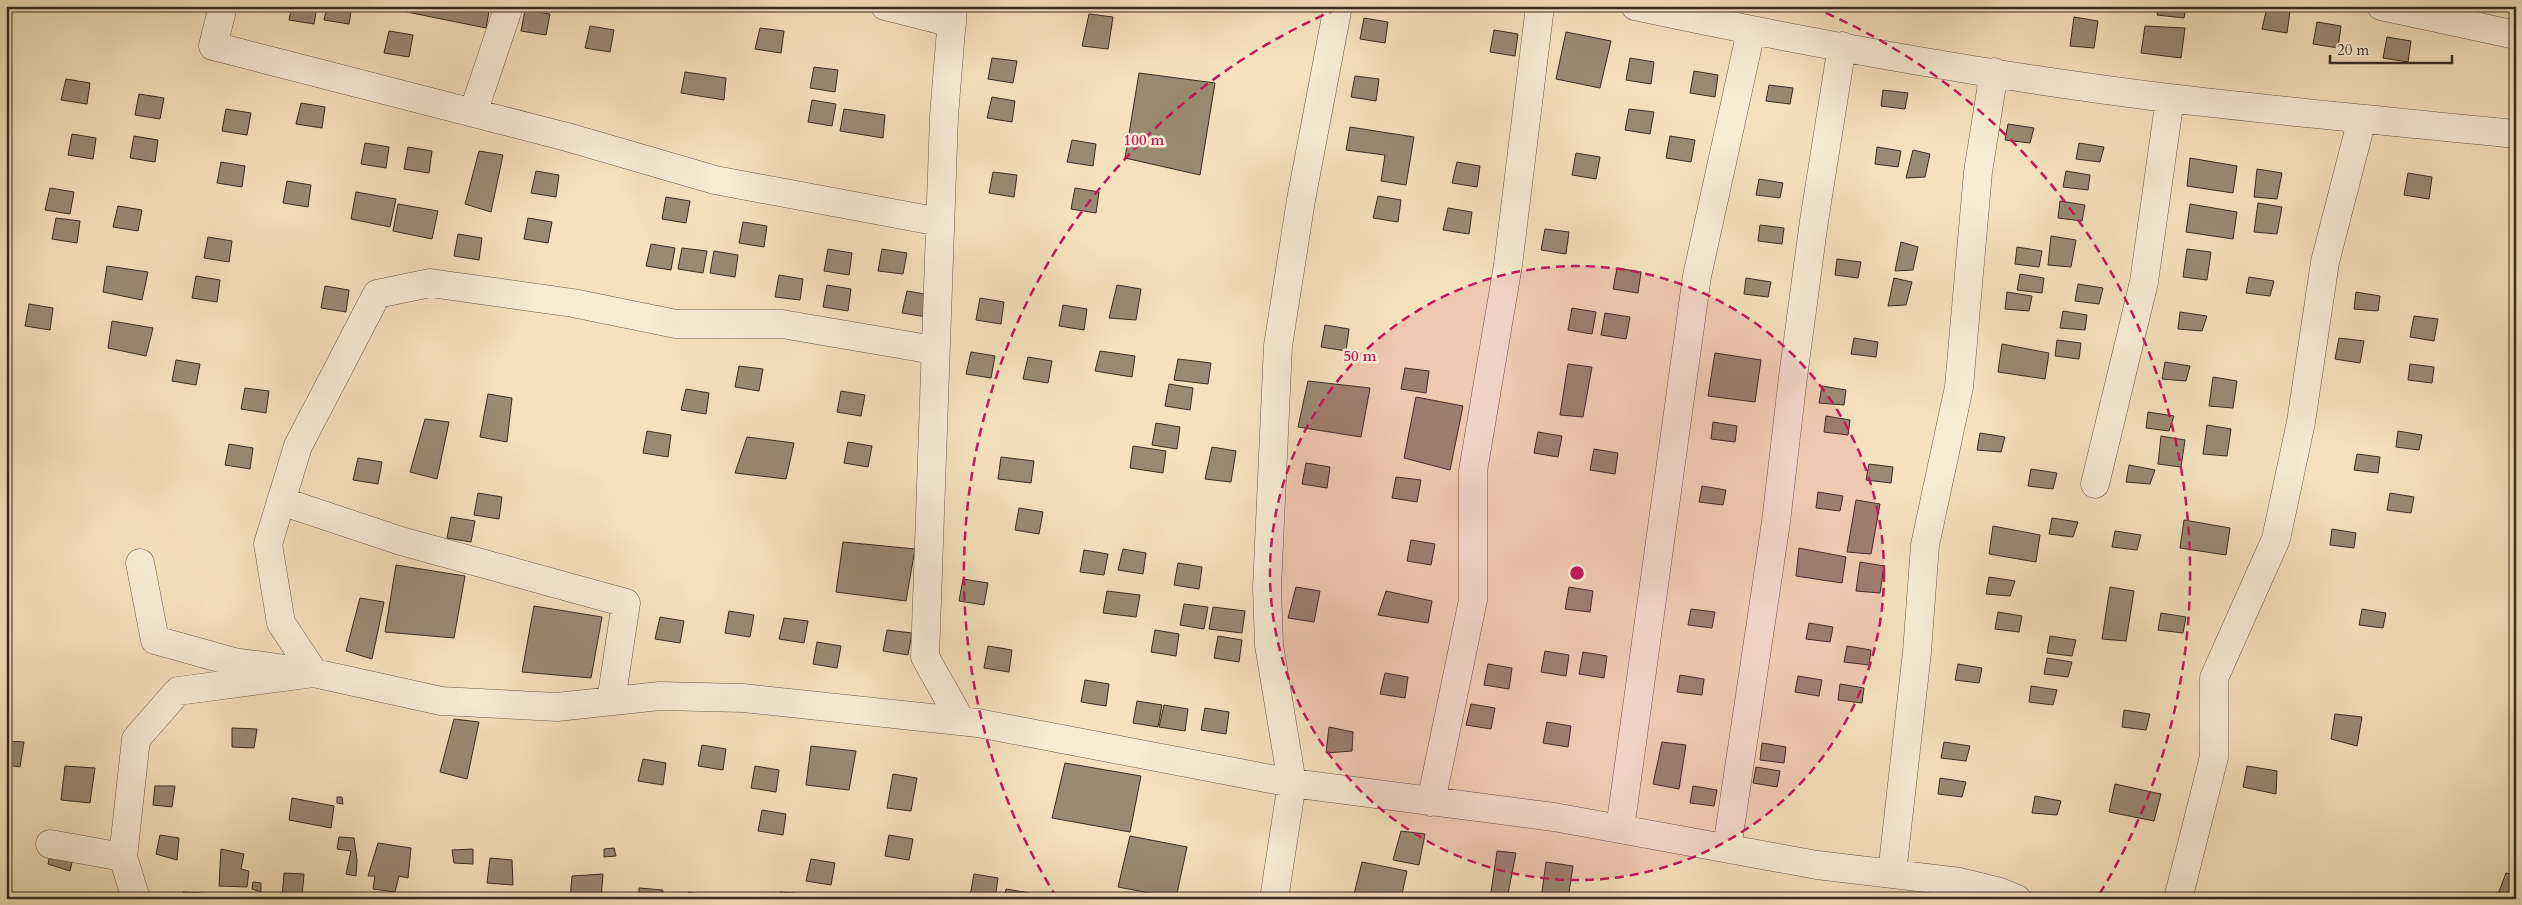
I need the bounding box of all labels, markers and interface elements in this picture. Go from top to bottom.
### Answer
scale bar [2330,32,2452,64]
text: 20 m [2337,40,2369,60]
text: 100 m [1124,130,1165,150]
text: 50 m [1343,346,1377,366]
centre of rings [1568,564,1586,582]

